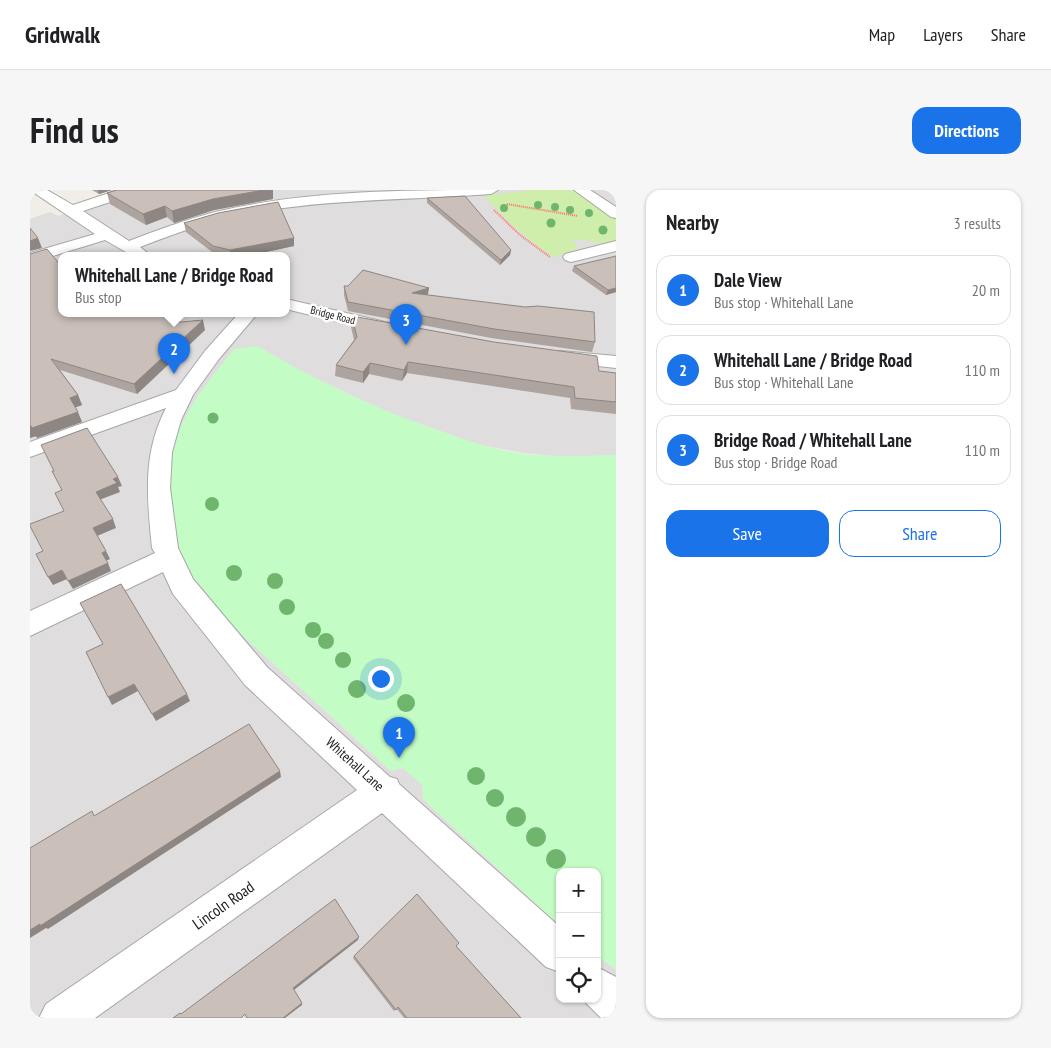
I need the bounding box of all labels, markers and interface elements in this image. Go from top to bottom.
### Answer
text: Gridwalk [25,19,100,50]
text: Map [869,23,895,46]
text: Layers [923,23,963,46]
text: Share [991,23,1026,46]
text: Find us [30,107,119,153]
button: Directions [912,107,1021,154]
text: Nearby [666,209,719,236]
text: 3 results [954,213,1001,233]
popup [58,252,290,317]
text: Whitehall Lane / Bridge Road [75,263,273,287]
text: Dale View [714,268,781,292]
text: 1 [679,280,687,300]
text: 20 m [972,280,1000,300]
text: Bus stop [75,287,122,307]
text: Bus stop · Whitehall Lane [714,292,854,312]
street label: Bridge Road [309,303,357,327]
pin: 3 [390,304,422,345]
pin: 2 [158,333,190,374]
text: Whitehall Lane / Bridge Road [714,348,912,372]
text: 2 [679,360,687,380]
text: 110 m [965,360,1000,380]
text: Bus stop · Whitehall Lane [714,372,854,392]
text: Bridge Road / Whitehall Lane [714,428,912,452]
text: 3 [679,440,687,460]
text: 110 m [965,440,1000,460]
text: Bus stop · Bridge Road [714,452,838,472]
button: Save [666,510,829,557]
button: Share [839,510,1001,557]
your location [368,666,394,692]
pin: 1 [383,717,415,758]
street label: Whitehall Lane [322,733,388,795]
map controls [556,868,601,1003]
button: + [556,868,601,913]
street label: Lincoln Road [188,876,258,934]
button: − [556,913,601,958]
button: locate [556,958,601,1003]

